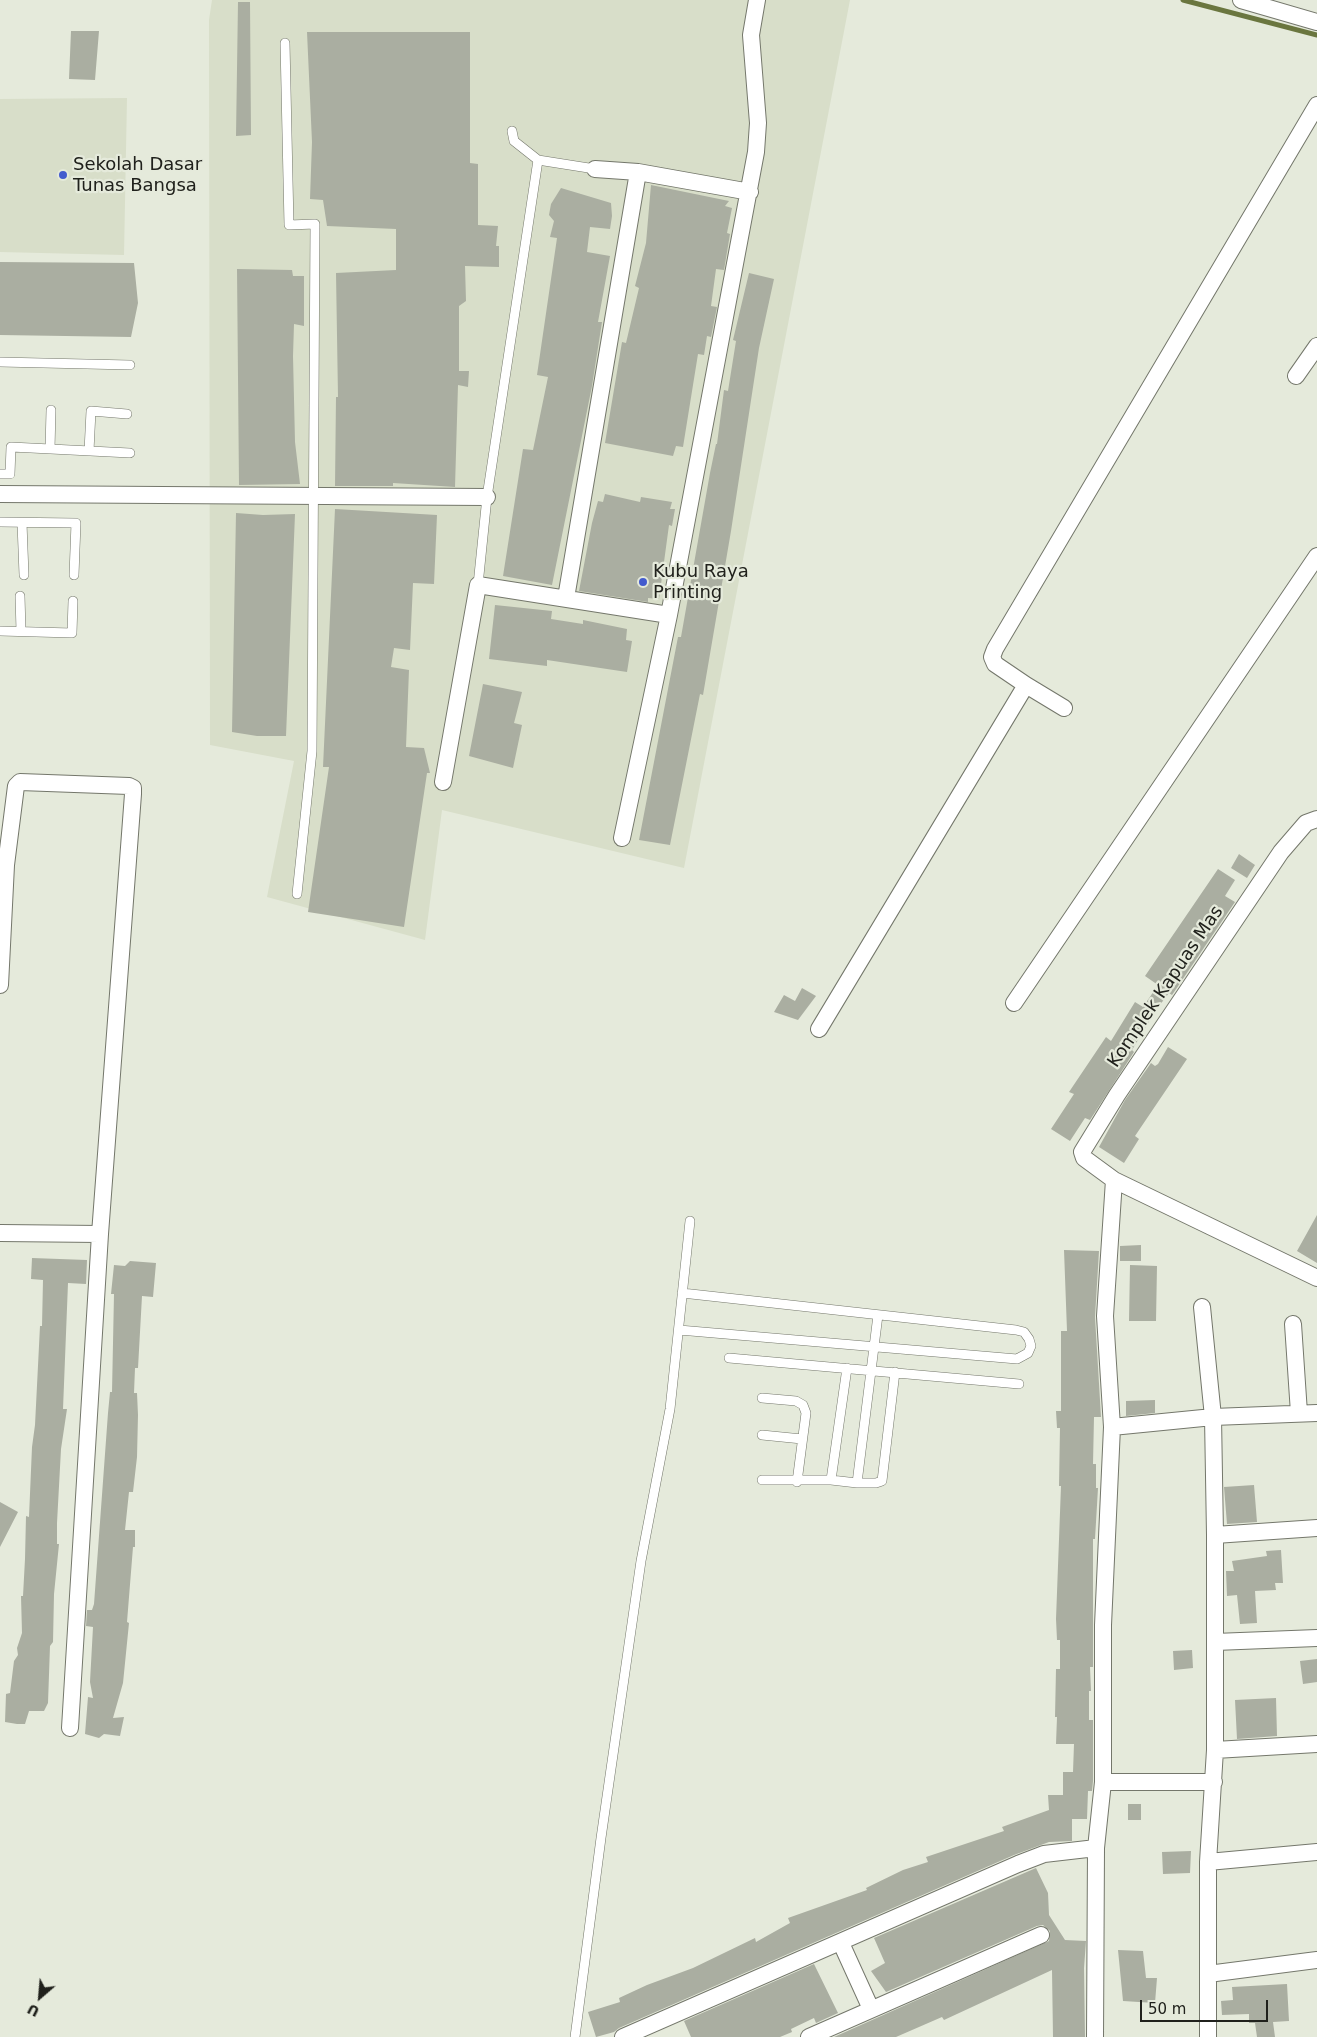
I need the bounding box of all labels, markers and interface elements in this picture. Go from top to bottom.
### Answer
place label: Sekolah Dasar Tunas Bangsa [73,154,202,196]
marker: Sekolah Dasar Tunas Bangsa [57,169,69,181]
place label: Kubu Raya Printing [653,561,749,604]
marker: Kubu Raya Printing [637,576,649,588]
street label: Komplek Kapuas Mas [1104,902,1228,1072]
north arrow [15,1972,65,2022]
scale bar [1142,1990,1270,2022]
text: 50 m [1148,2000,1186,2018]
text: U [24,2001,42,2020]

